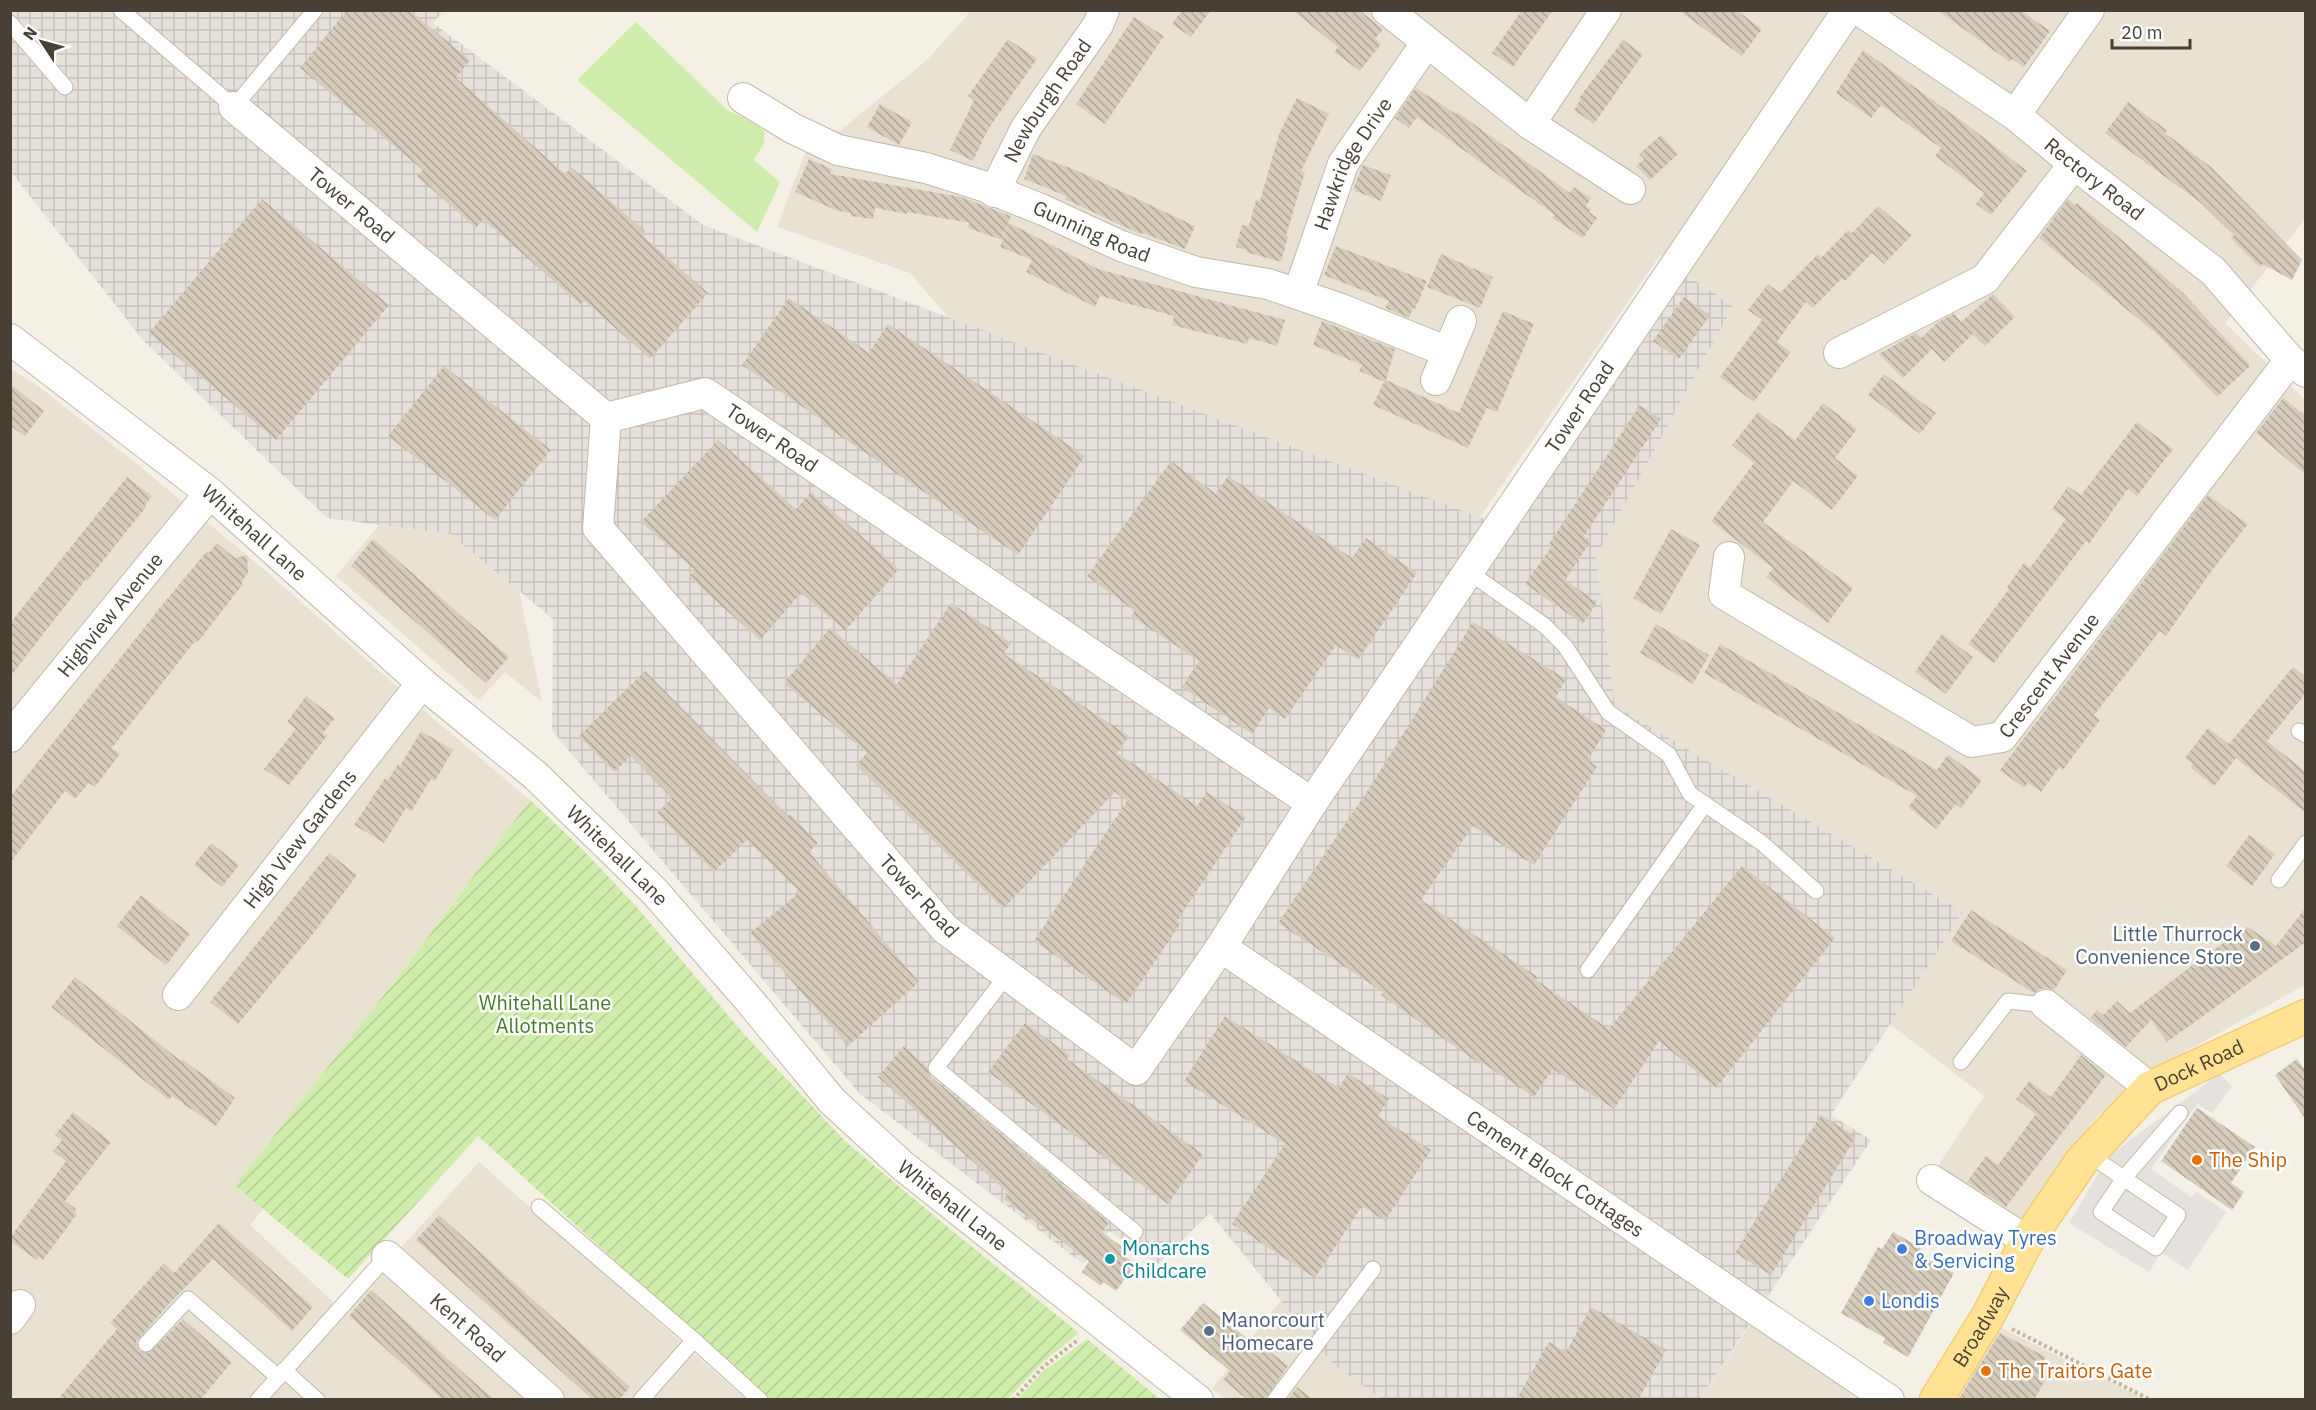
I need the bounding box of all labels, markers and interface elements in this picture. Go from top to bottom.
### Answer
north arrow [12,12,72,72]
scale bar [2112,12,2190,50]
text: 20 m [2121,21,2163,44]
text: N [18,23,41,44]
street label: Newburgh Road [997,33,1097,167]
street label: Hawkridge Drive [1307,92,1398,234]
street label: Rectory Road [2039,131,2150,226]
street label: Tower Road [303,161,401,249]
street label: Gunning Road [1029,193,1154,268]
street label: Tower Road [1539,355,1620,458]
street label: Tower Road [721,397,824,478]
street label: Whitehall Lane [196,478,313,587]
street label: Highview Avenue [51,547,169,682]
street label: Crescent Avenue [1992,607,2105,743]
street label: High View Gardens [237,764,362,914]
street label: Whitehall Lane [561,799,675,911]
street label: Tower Road [874,848,965,943]
place label: Little Thurrock Convenience Store [2075,920,2243,970]
marker: Little Thurrock Convenience Store [2248,939,2262,953]
park label: Whitehall Lane Allotments [479,989,611,1039]
street label: Dock Road [2149,1033,2248,1097]
street label: Cement Block Cottages [1461,1103,1650,1243]
place label: The Ship [2209,1146,2287,1173]
street label: Whitehall Lane [893,1153,1013,1257]
marker: The Ship [2190,1153,2204,1167]
place label: Broadway Tyres & Servicing [1914,1224,2057,1274]
place label: Monarchs Childcare [1122,1234,1210,1284]
marker: Broadway Tyres & Servicing [1895,1242,1909,1256]
marker: Monarchs Childcare [1103,1252,1117,1266]
street label: Broadway [1946,1281,2014,1372]
street label: Kent Road [425,1287,512,1368]
place label: Londis [1881,1287,1940,1314]
marker: Londis [1862,1294,1876,1308]
place label: Manorcourt Homecare [1221,1306,1325,1356]
marker: Manorcourt Homecare [1202,1324,1216,1338]
place label: The Traitors Gate [1998,1357,2152,1384]
marker: The Traitors Gate [1979,1364,1993,1378]

